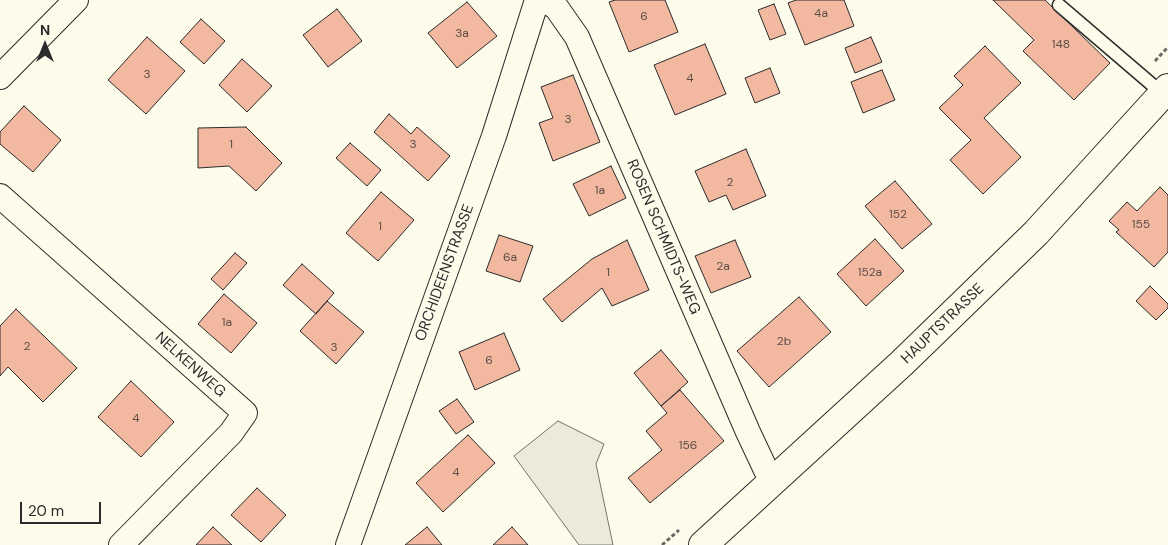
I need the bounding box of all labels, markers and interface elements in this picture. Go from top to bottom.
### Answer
house number: 4a [814,7,828,21]
house number: 6 [640,10,648,24]
north arrow [20,20,70,70]
text: N [40,21,50,39]
house number: 3a [455,27,469,41]
house number: 148 [1052,38,1070,52]
house number: 3 [143,68,151,82]
house number: 4 [686,72,694,86]
house number: 3 [564,113,572,127]
house number: 1 [229,138,233,152]
house number: 3 [409,138,417,152]
street label: ROSEN SCHMIDTS-WEG [622,157,704,317]
house number: 2 [727,176,733,190]
house number: 1a [595,184,605,198]
street label: ORCHIDEENSTRASSE [412,202,478,344]
house number: 152 [889,208,907,222]
house number: 155 [1132,218,1150,232]
house number: 1 [378,220,382,234]
house number: 6a [503,251,517,265]
house number: 2a [716,260,730,274]
house number: 1 [606,266,610,280]
house number: 152a [858,266,882,280]
street label: HAUPTSTRASSE [898,280,988,368]
house number: 1a [222,316,232,330]
street label: NELKENWEG [151,329,229,401]
house number: 2b [777,335,791,349]
house number: 2 [24,340,30,354]
house number: 3 [330,341,338,355]
house number: 6 [485,354,493,368]
house number: 4 [132,412,140,426]
house number: 156 [679,439,697,453]
house number: 4 [452,466,460,480]
scale bar [22,492,104,524]
text: 20 m [28,501,64,521]

